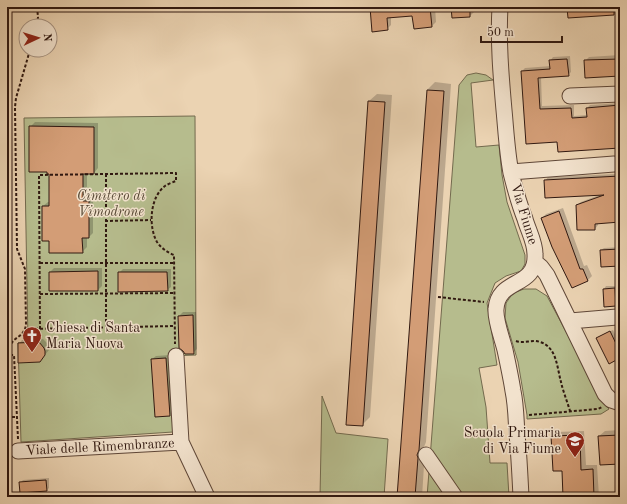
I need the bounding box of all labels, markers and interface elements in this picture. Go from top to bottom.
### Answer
north arrow [18,18,58,58]
scale bar [481,18,562,44]
text: 50 m [487,26,514,39]
text: N [41,33,52,43]
street label: Via Fiume [508,182,540,246]
park label: Cimitero di Vimodrone [77,189,146,219]
place label: Chiesa di Santa Maria Nuova [46,321,140,351]
church icon: Chiesa di Santa Maria Nuova [21,325,43,353]
place label: Scuola Primaria di Via Fiume [464,426,561,456]
school or university icon: Scuola Primaria di Via Fiume [564,430,586,458]
street label: Viale delle Rimembranze [25,436,175,458]

